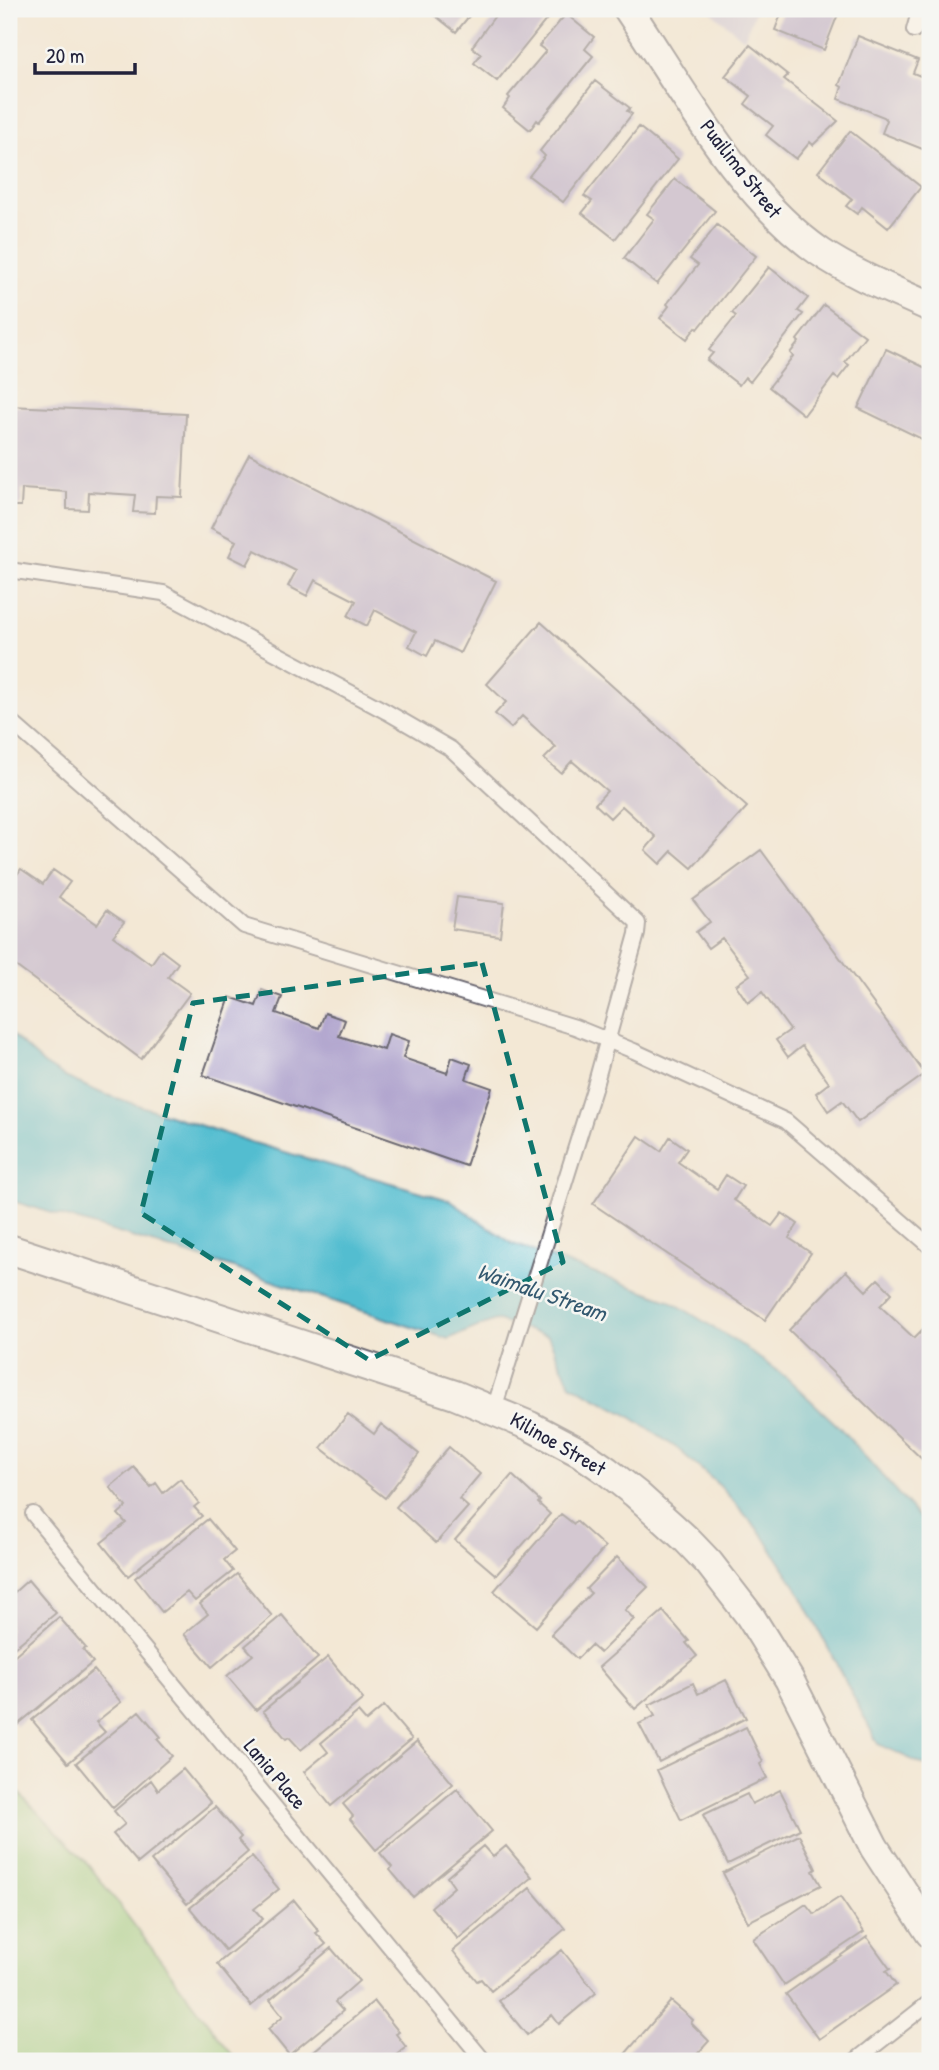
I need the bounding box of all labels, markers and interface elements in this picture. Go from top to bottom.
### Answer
scale bar [35,32,135,76]
text: 20 m [46,41,84,70]
street label: Puailima Street [694,113,790,225]
water label: Waimalu Stream [473,1255,612,1329]
street label: Kilinoe Street [505,1405,612,1483]
street label: Lania Place [237,1732,313,1815]

